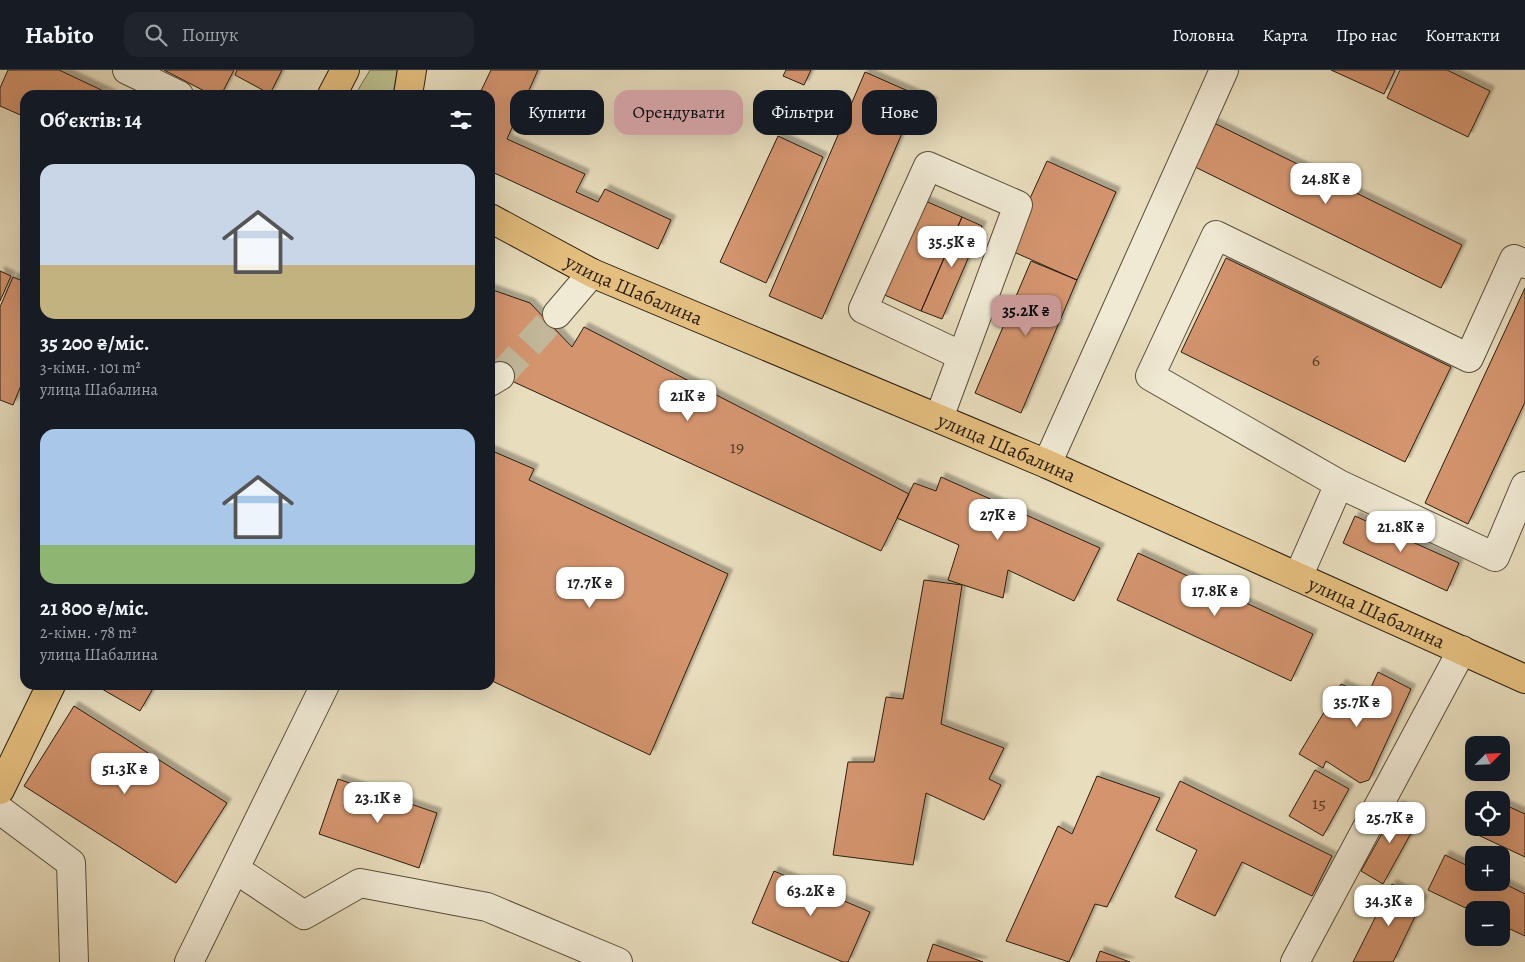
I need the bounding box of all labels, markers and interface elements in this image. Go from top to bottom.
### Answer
search box [124,12,474,57]
text: Habito [25,19,94,51]
icon: search [142,21,170,49]
text: Пошук [182,22,239,48]
text: Головна [1172,23,1234,47]
text: Карта [1262,23,1308,47]
text: Про нас [1336,23,1397,47]
text: Контакти [1425,23,1500,47]
chip: Купити [510,90,604,135]
chip: Орендувати [614,90,743,135]
chip: Фільтри [753,90,852,135]
chip: Нове [862,90,937,135]
text: Об’єктів: 14 [40,106,142,134]
icon: filters [447,106,475,134]
pin: 24.8K ₴ [1280,162,1372,205]
text: 24.8K ₴ [1301,168,1351,190]
icon: home [213,197,303,287]
pin: 35.5K ₴ [906,226,998,268]
text: 35.5K ₴ [929,231,975,253]
street label: улица Шабалина [560,247,708,332]
pin: 35.2K ₴ [980,294,1072,337]
text: 35.2K ₴ [1002,300,1050,322]
text: 35 200 ₴/міс. [40,329,150,357]
house number: 6 [1312,348,1320,372]
text: 3-кімн. · 101 m² [40,357,141,379]
text: улица Шабалина [40,379,158,401]
pin: 21K ₴ [653,380,723,422]
text: 21K ₴ [670,385,706,407]
street label: улица Шабалина [933,406,1081,489]
house number: 19 [730,435,744,459]
icon: home [213,462,303,552]
pin: 27K ₴ [963,498,1033,541]
text: 27K ₴ [980,504,1016,526]
pin: 21.8K ₴ [1355,510,1447,553]
text: 21.8K ₴ [1377,516,1425,538]
pin: 17.7K ₴ [544,566,636,609]
street label: улица Шабалина [1303,569,1450,655]
text: 17.7K ₴ [567,572,613,594]
pin: 17.8K ₴ [1169,574,1261,617]
text: 17.8K ₴ [1192,580,1238,602]
text: 21 800 ₴/міс. [40,594,149,622]
text: 2-кімн. · 78 m² [40,622,137,644]
text: улица Шабалина [40,644,158,666]
pin: 35.7K ₴ [1311,686,1403,728]
text: 35.7K ₴ [1334,691,1380,713]
north arrow [1465,736,1510,781]
map controls [1465,736,1510,946]
pin: 51.3K ₴ [79,752,171,795]
text: 51.3K ₴ [102,758,148,780]
pin: 23.1K ₴ [332,782,424,824]
text: 23.1K ₴ [355,787,401,809]
house number: 15 [1312,791,1326,815]
button: locate [1465,791,1510,836]
pin: 25.7K ₴ [1344,802,1436,844]
text: 25.7K ₴ [1366,807,1414,829]
button: + [1465,846,1510,891]
pin: 63.2K ₴ [765,874,857,917]
text: 63.2K ₴ [787,880,835,902]
pin: 34.3K ₴ [1343,884,1435,927]
text: 34.3K ₴ [1365,890,1413,912]
button: − [1465,901,1510,946]

